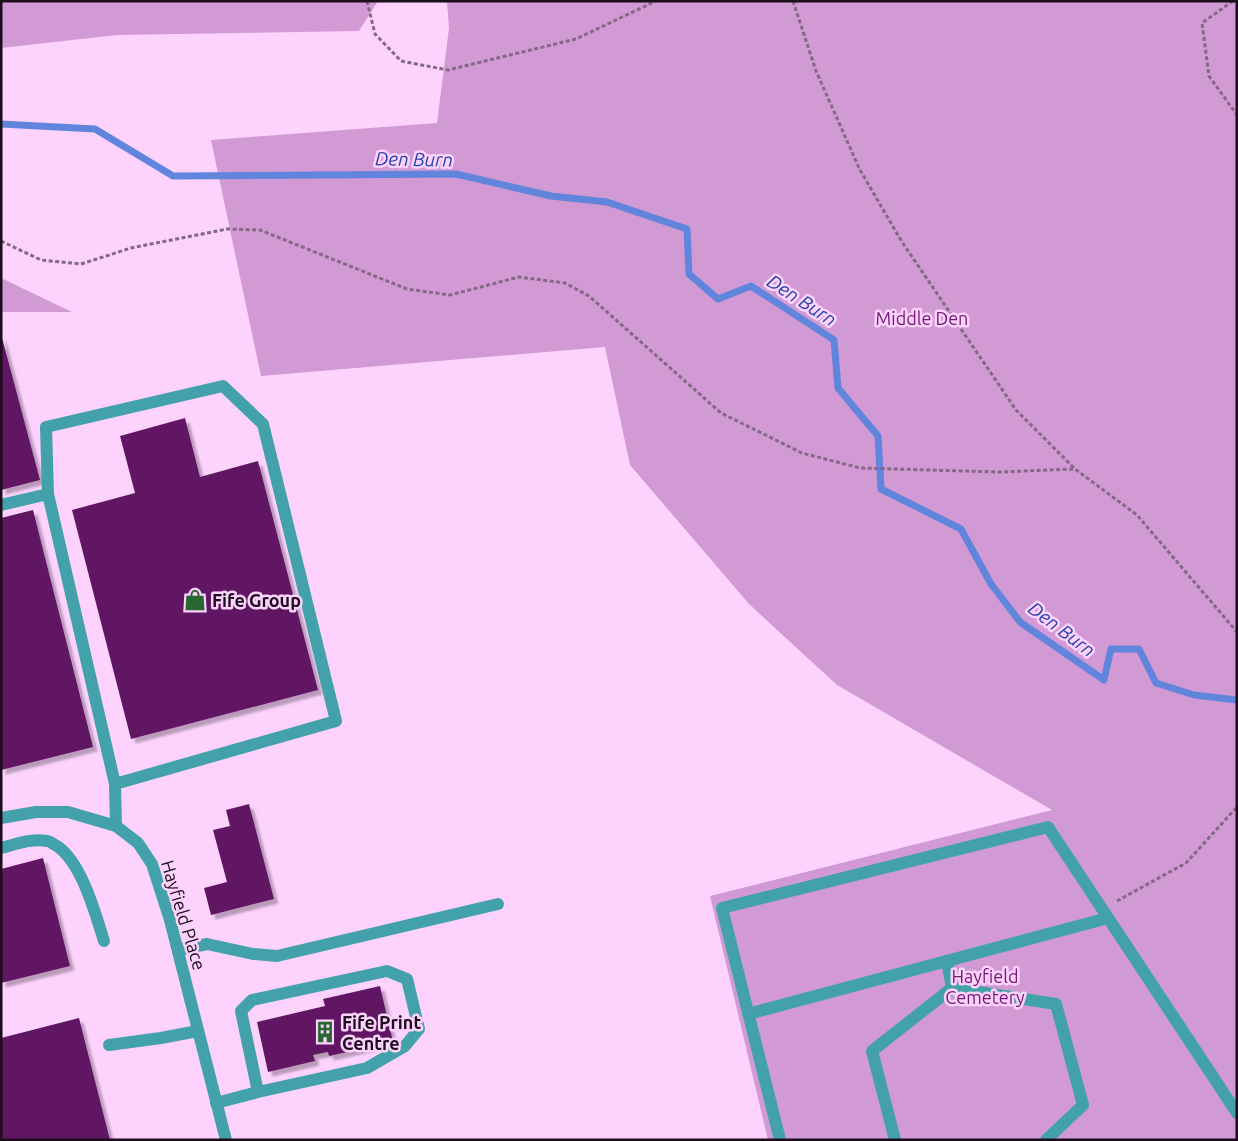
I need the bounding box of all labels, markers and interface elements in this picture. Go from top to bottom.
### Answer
water label: Den Burn [375,147,453,171]
water label: Den Burn [763,270,841,330]
park label: Middle Den [876,308,968,328]
shop icon: Fife Group [182,587,208,613]
place label: Fife Group [212,590,301,610]
water label: Den Burn [1024,597,1100,661]
street label: Hayfield Place [158,858,210,972]
park label: Hayfield Cemetery [945,966,1025,1007]
place label: Fife Print Centre [342,1012,421,1053]
building icon: Fife Print Centre [312,1019,338,1045]

